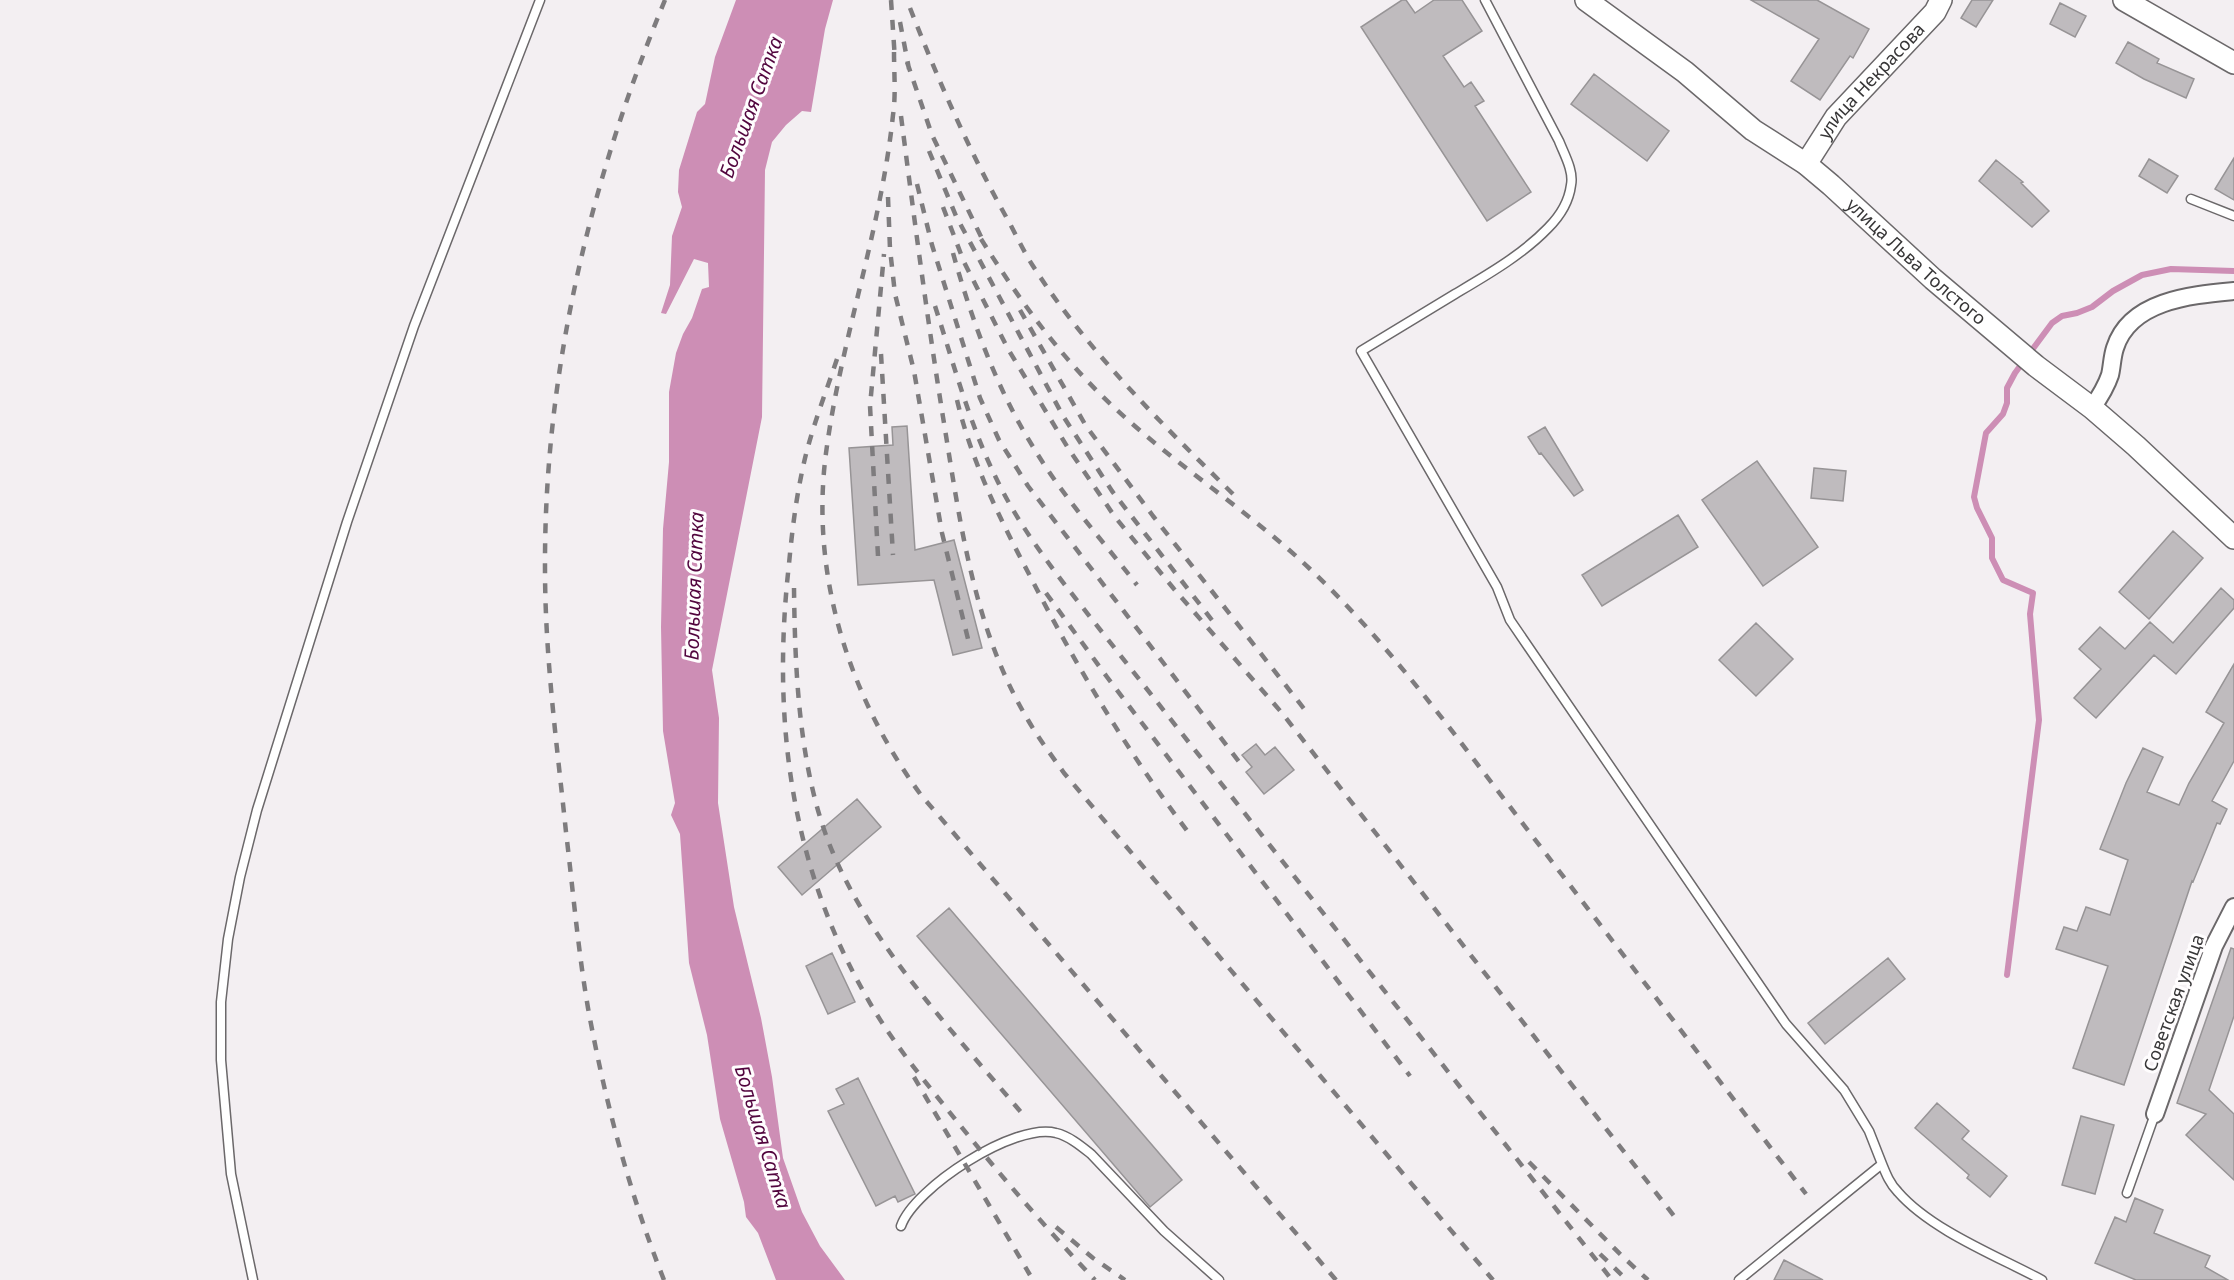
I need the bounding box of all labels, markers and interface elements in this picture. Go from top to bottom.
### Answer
street label: улица Некрасова [1812,17,1930,143]
water label: Большая Сатка [712,32,789,181]
street label: улица Льва Толстого [1842,192,1992,330]
water label: Большая Сатка [677,511,710,661]
street label: Советская улица [2137,931,2209,1075]
water label: Большая Сатка [729,1062,798,1212]

